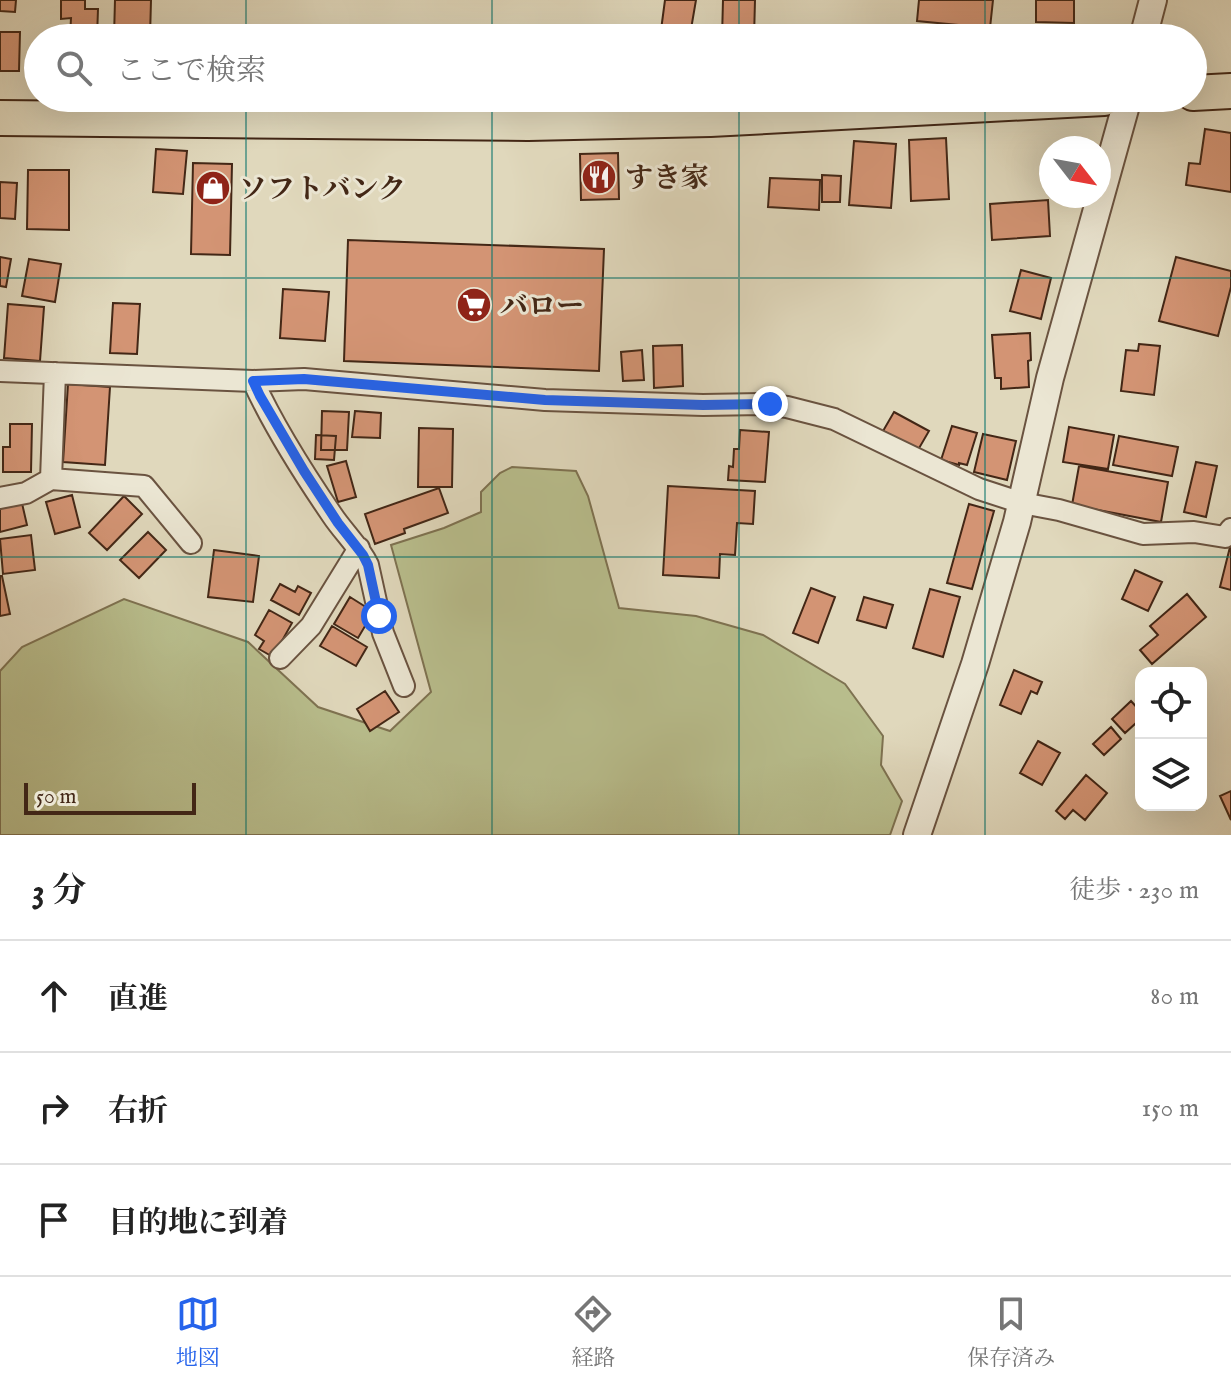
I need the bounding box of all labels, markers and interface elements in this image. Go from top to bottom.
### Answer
search box [24,24,1207,112]
icon: search [52,46,96,90]
text: ここで検索 [116,53,266,91]
north arrow [1039,136,1111,208]
restaurant icon: すき家 [580,158,618,196]
place label: すき家 [625,162,709,197]
shop icon: ソフトバンク [194,169,232,207]
place label: ソフトバンク [239,173,406,208]
supermarket icon: バロー [455,286,493,324]
place label: バロー [500,290,584,325]
route end [752,386,788,422]
route start [361,598,397,634]
map controls [1135,667,1207,811]
button: locate [1135,667,1207,739]
button: layers [1135,739,1207,811]
scale bar [24,779,196,815]
text: 50 m [36,783,77,811]
text: 3 分 [32,870,86,913]
text: 徒歩 · 230 m [1069,874,1199,907]
icon: ahead [32,974,76,1018]
text: 80 m [1150,980,1199,1013]
text: 直進 [108,981,168,1019]
icon: right [32,1086,76,1130]
text: 150 m [1141,1092,1199,1125]
text: 右折 [108,1093,168,1131]
icon: arrive [32,1198,76,1242]
text: 目的地に到着 [108,1205,288,1243]
tab: 地図 [176,1292,220,1373]
tab: 経路 [571,1292,615,1373]
tab: 保存済み [967,1292,1055,1373]

